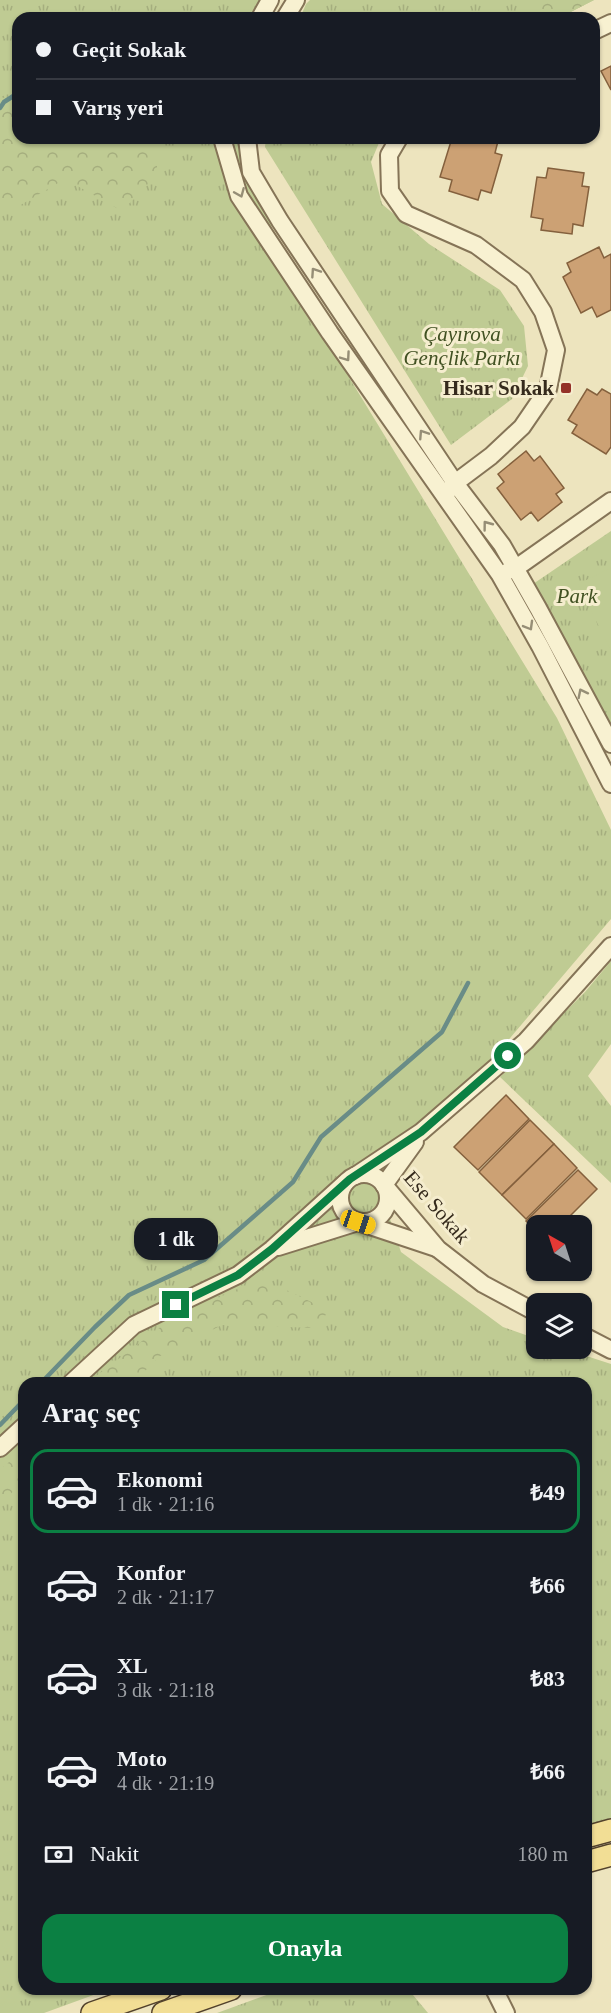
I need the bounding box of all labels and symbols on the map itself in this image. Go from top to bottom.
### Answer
one-way arrow [232,187,244,198]
one-way arrow [311,267,322,278]
park label: Çayırova Gençlik Parkı [403,322,521,370]
one-way arrow [339,350,350,361]
place label: Hisar Sokak [443,376,554,400]
marker: Hisar Sokak [559,381,573,395]
one-way arrow [419,430,430,441]
one-way arrow [483,520,494,531]
park label: Park [556,584,598,608]
one-way arrow [522,619,533,630]
one-way arrow [578,689,590,700]
route start [494,1042,521,1069]
street label: Ese Sokak [399,1166,475,1248]
car [338,1208,378,1236]
north arrow [526,1215,592,1281]
callout: 1 dk [134,1218,218,1260]
route end [162,1291,189,1318]

